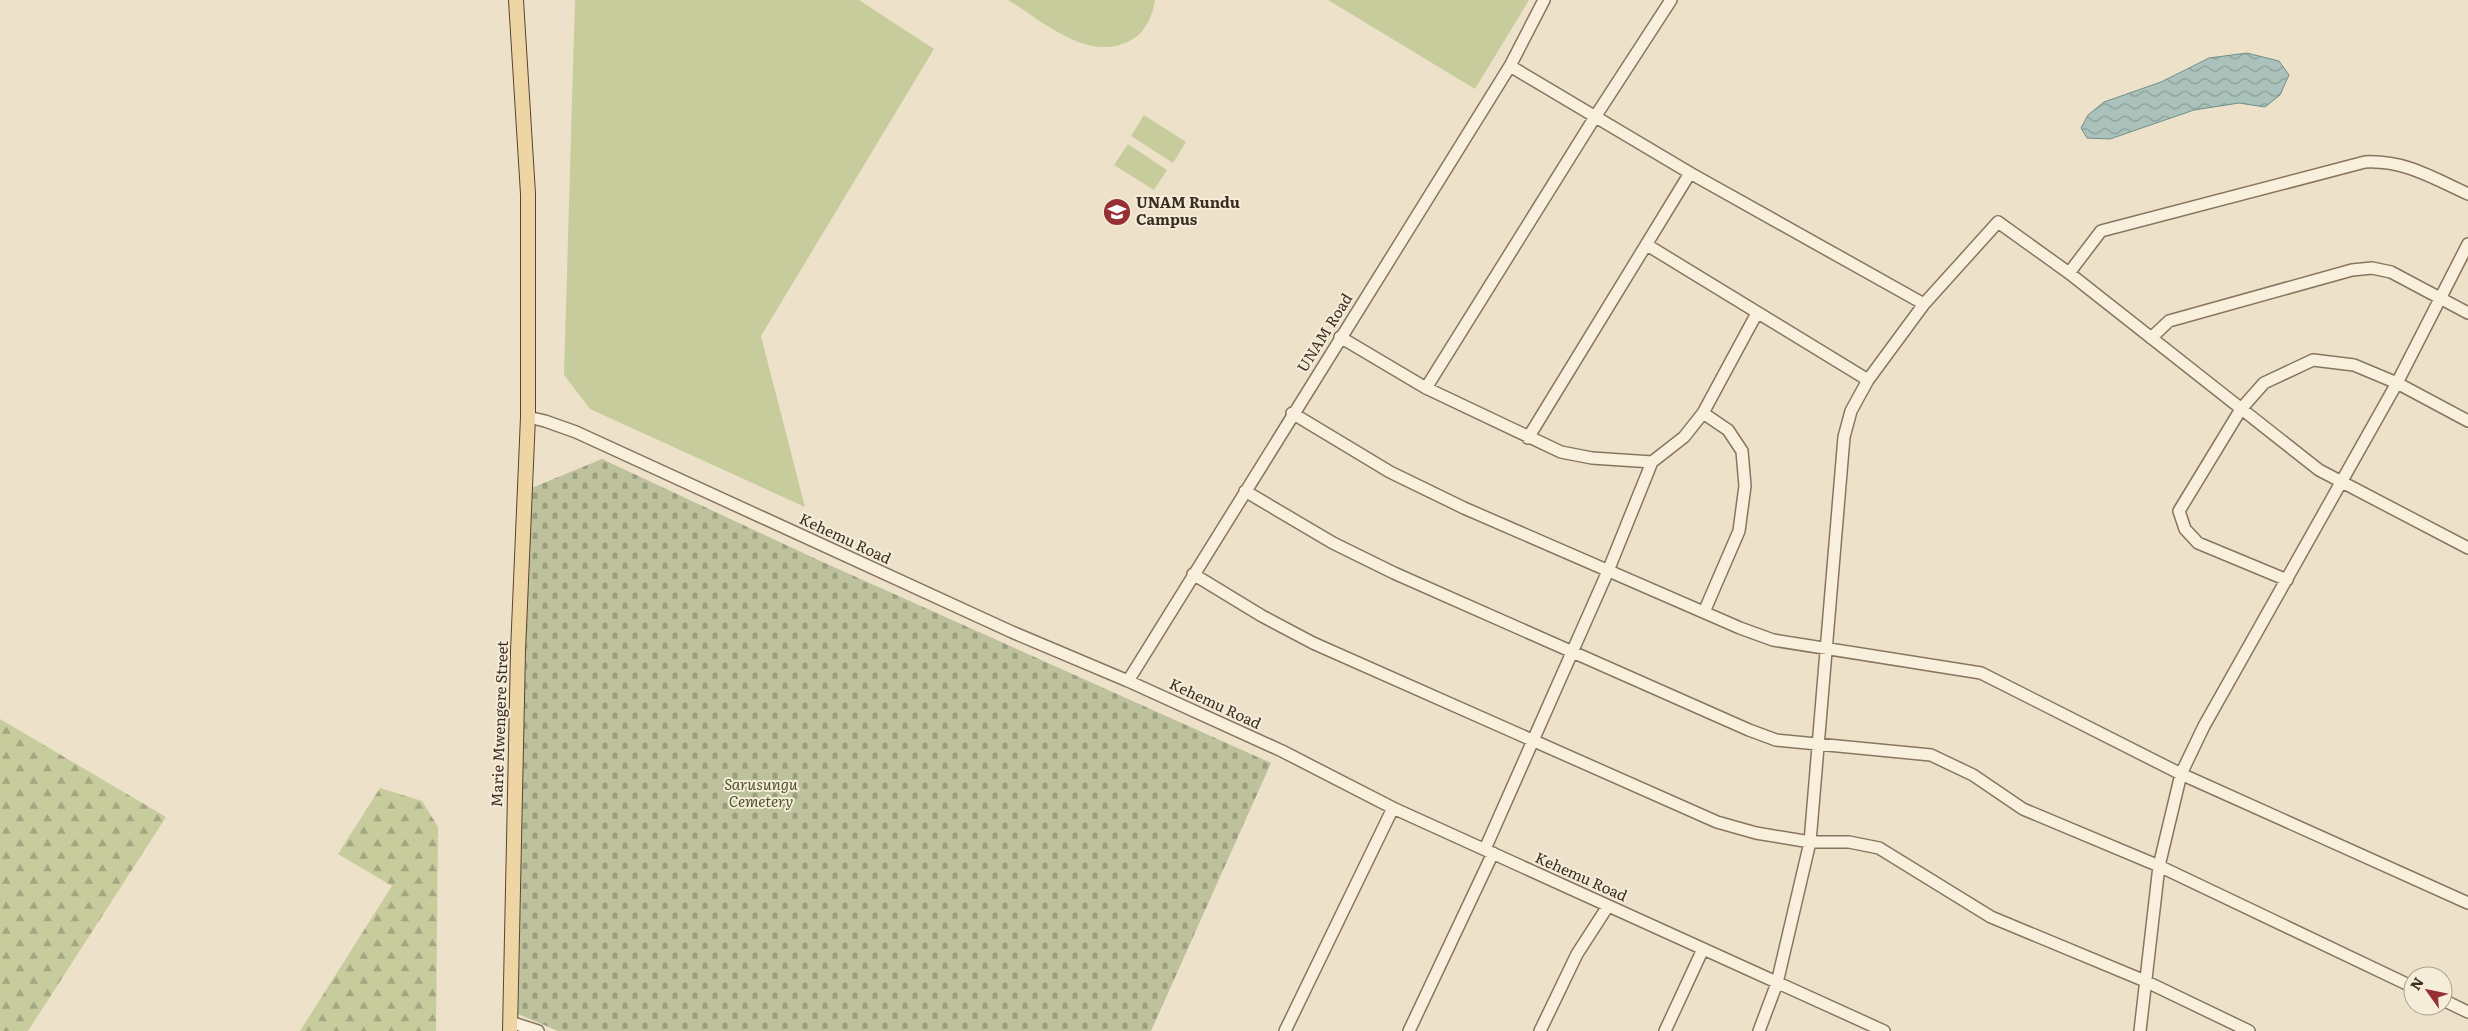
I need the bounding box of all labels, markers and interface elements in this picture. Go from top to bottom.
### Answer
place label: UNAM Rundu Campus [1136,190,1240,230]
school or university icon: UNAM Rundu Campus [1102,197,1132,227]
street label: UNAM Road [1290,288,1357,376]
street label: Kehemu Road [796,506,895,569]
street label: Marie Mwengere Street [484,640,513,808]
street label: Kehemu Road [1166,671,1265,734]
park label: Sarusungu Cemetery [724,772,798,812]
street label: Kehemu Road [1532,845,1632,906]
north arrow [2403,966,2453,1016]
text: N [2405,973,2428,994]

